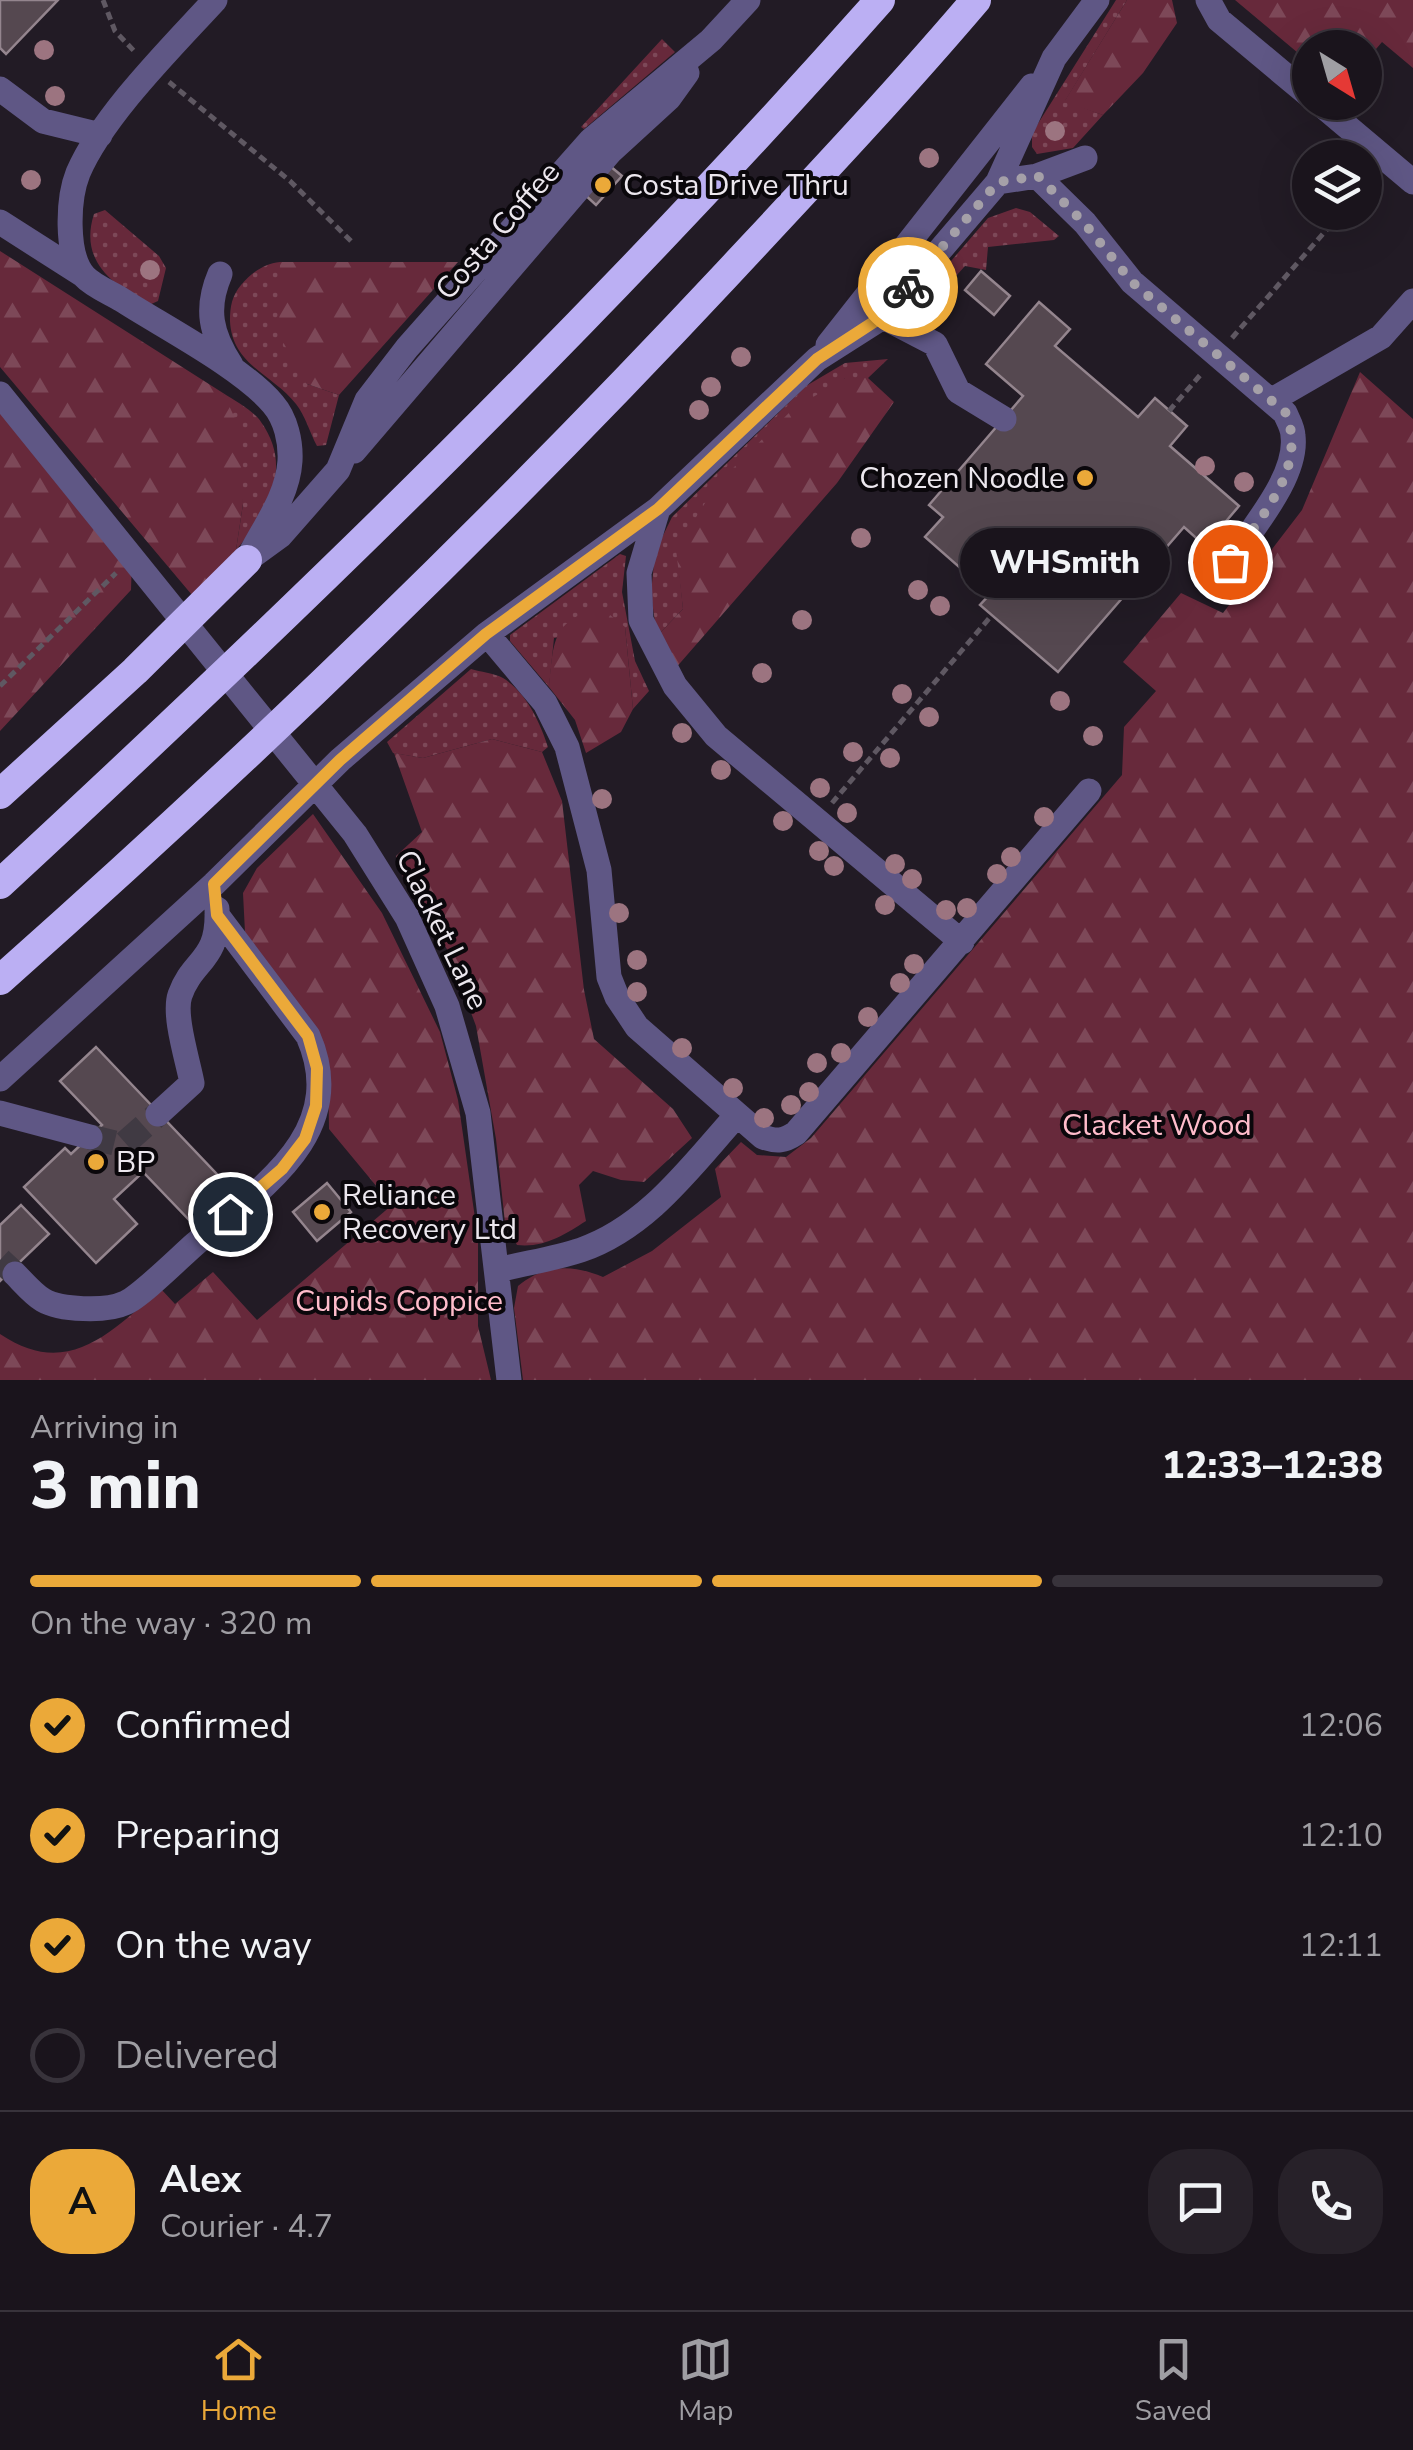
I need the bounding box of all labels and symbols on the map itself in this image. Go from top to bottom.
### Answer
north arrow [1292,30,1382,120]
street label: Costa Coffee [426,153,570,309]
place label: Costa Drive Thru [623,165,849,206]
marker: Costa Drive Thru [592,174,614,196]
courier [858,237,958,337]
place label: Chozen Noodle [859,458,1065,499]
marker: Chozen Noodle [1074,467,1096,489]
pin [1188,520,1273,605]
callout: WHSmith [960,527,1170,597]
street label: Clacket Lane [386,843,498,1017]
park label: Clacket Wood [1062,1105,1252,1146]
place label: BP [116,1142,155,1183]
marker: BP [85,1151,107,1173]
pin [188,1172,273,1257]
place label: Reliance Recovery Ltd [342,1175,517,1250]
marker: Reliance Recovery Ltd [311,1201,333,1223]
park label: Cupids Coppice [295,1281,503,1322]

